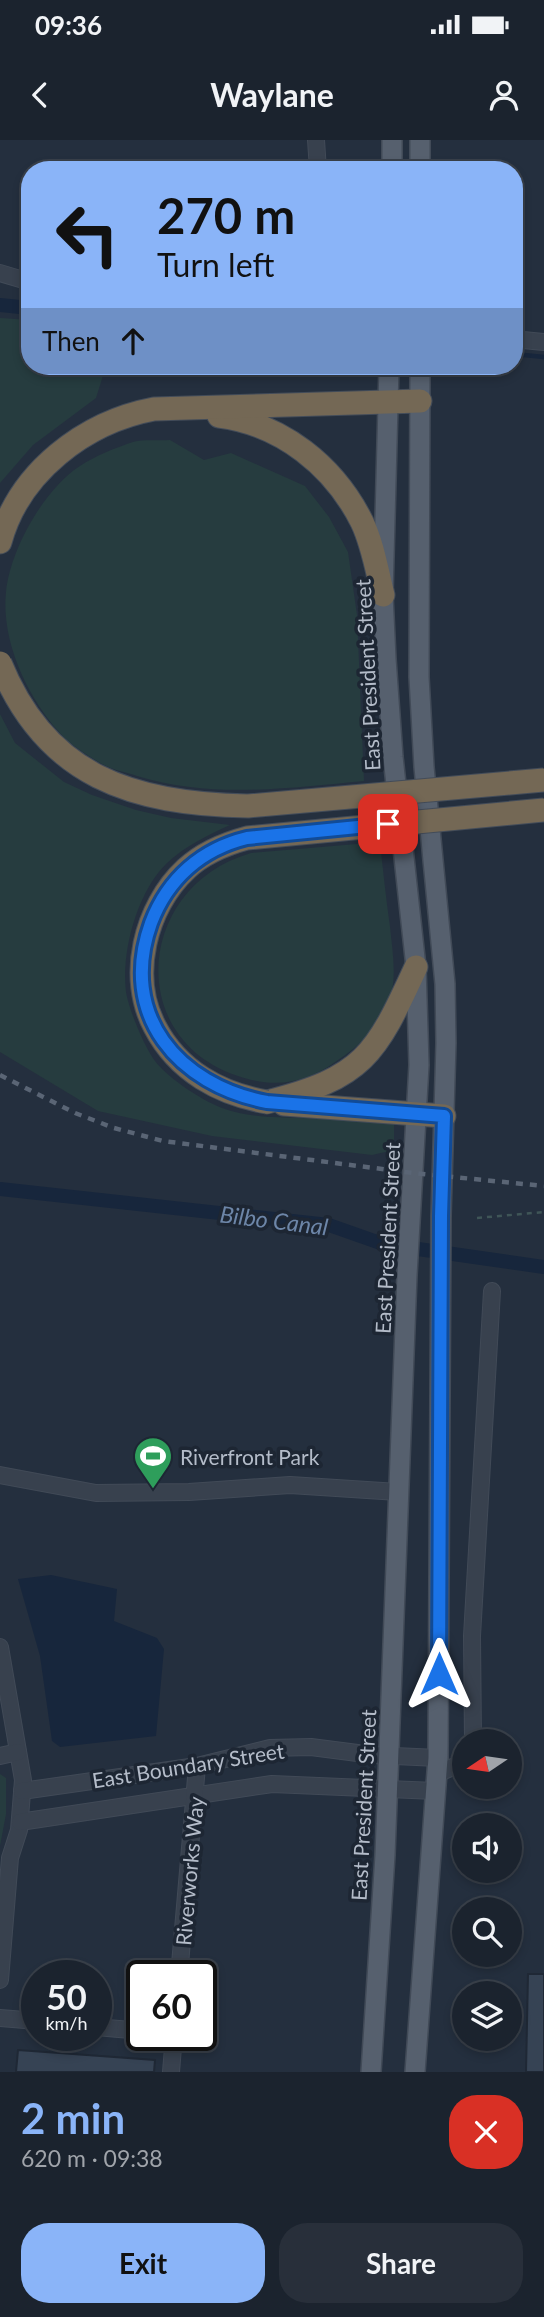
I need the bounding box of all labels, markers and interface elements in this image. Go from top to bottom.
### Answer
text: 09:36 [35,9,102,41]
text: Waylane [210,75,334,114]
icon: back [21,76,59,114]
icon: person [485,76,523,114]
text: 270 m [157,186,295,244]
icon: left [42,189,133,280]
text: Turn left [157,245,274,284]
icon: ahead [114,322,152,360]
text: Then [42,325,100,357]
street label: East President Street [349,578,385,771]
pin [358,794,418,854]
icon: arrive [369,805,407,843]
street label: East President Street [369,1141,405,1334]
water label: Bilbo Canal [218,1199,330,1241]
sports icon: Riverfront Park [132,1435,174,1490]
place label: Riverfront Park [180,1444,320,1469]
position arrow [402,1637,476,1711]
street label: East President Street [345,1708,381,1901]
north arrow [452,1729,522,1799]
map controls [452,1729,522,2051]
street label: East Boundary Street [90,1737,286,1793]
street label: Riverworks Way [170,1795,208,1947]
button: sound [452,1813,522,1883]
button: search [452,1897,522,1967]
speed limit sign: 60 [126,1960,217,2051]
text: 50 [46,1975,87,2017]
button: layers [452,1981,522,2051]
text: km/h [45,2012,88,2034]
text: 2 min [21,2093,125,2143]
button: close [449,2095,523,2169]
text: 620 m · 09:38 [21,2144,163,2172]
button: Exit [21,2223,265,2303]
button: Share [279,2223,523,2303]

